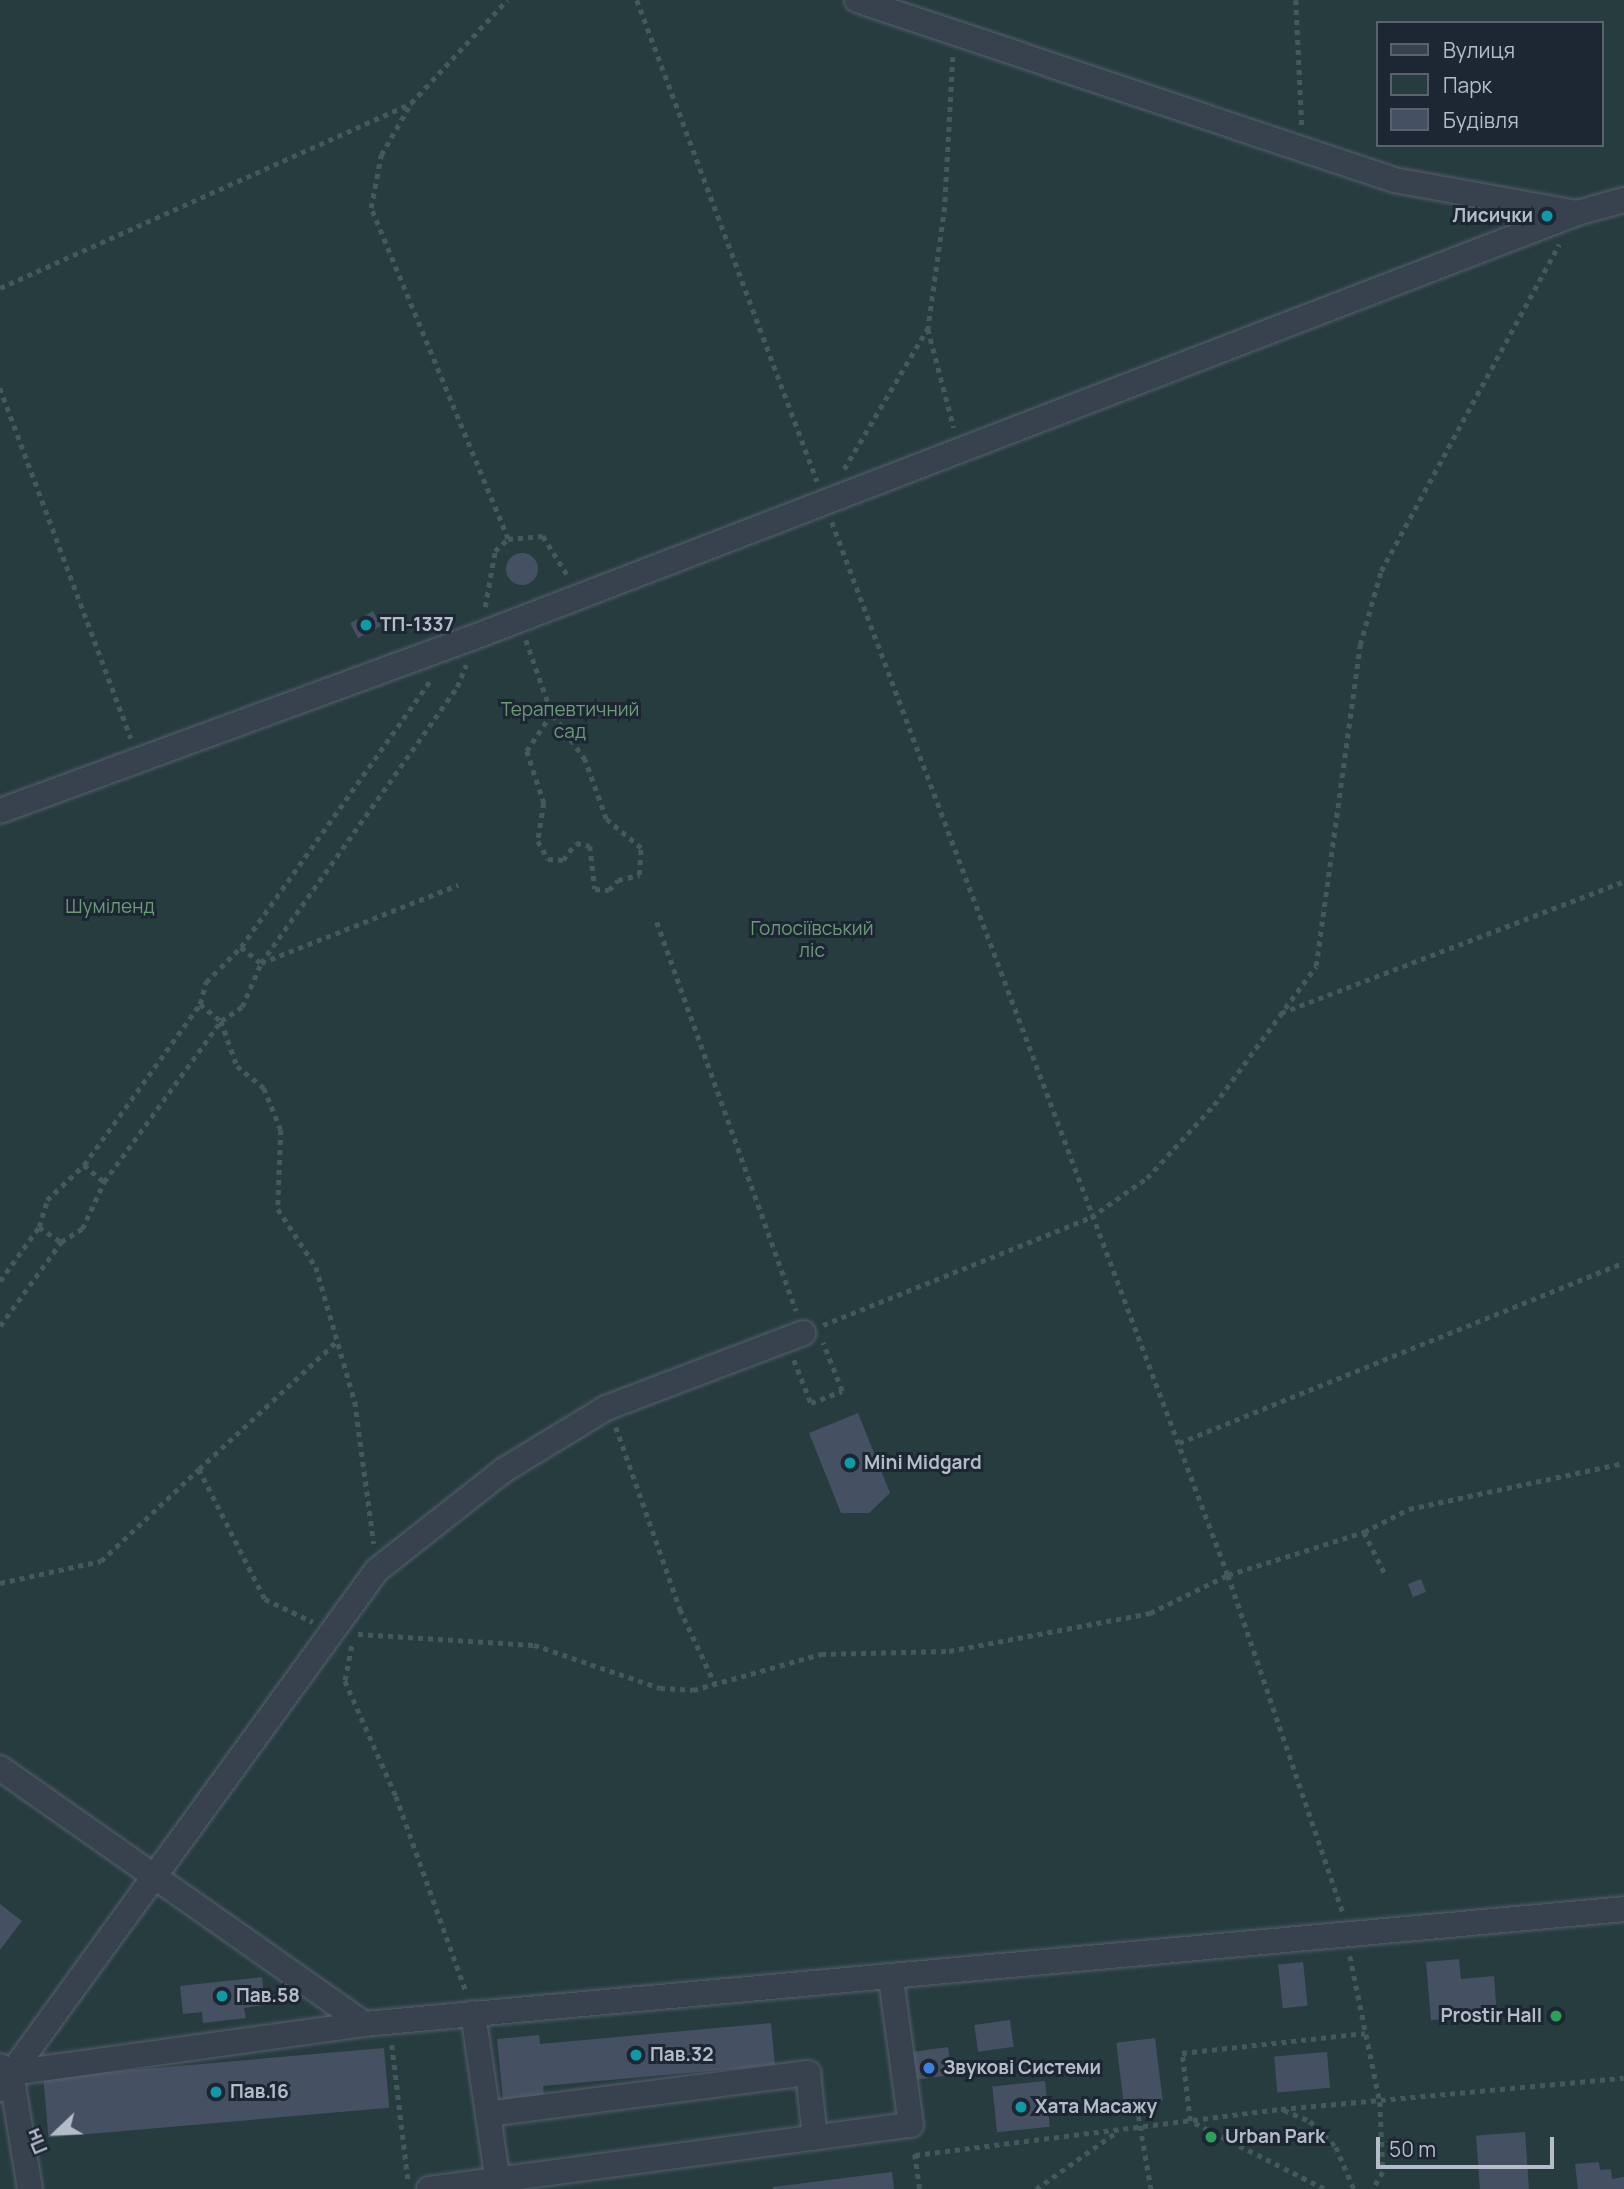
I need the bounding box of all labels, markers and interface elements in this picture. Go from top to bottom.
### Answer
legend [1376,21,1603,147]
text: Вулиця [1443,36,1515,64]
text: Парк [1443,71,1492,99]
text: Будівля [1443,106,1519,134]
place label: Лисички [1453,205,1533,227]
marker: Лисички [1539,208,1555,224]
place label: ТП-1337 [380,614,454,636]
marker: ТП-1337 [358,617,374,633]
park label: Терапевтичний сад [501,699,639,743]
park label: Шуміленд [65,896,155,918]
park label: Голосіївський ліс [751,918,873,962]
place label: Mini Midgard [864,1452,982,1474]
marker: Mini Midgard [842,1455,858,1471]
place label: Пав.58 [236,1985,300,2007]
marker: Пав.58 [214,1988,230,2004]
place label: Prostir Hall [1440,2005,1542,2027]
marker: Prostir Hall [1548,2008,1564,2024]
place label: Пав.32 [650,2044,713,2066]
marker: Пав.32 [628,2047,644,2063]
place label: Звукові Системи [943,2057,1101,2079]
marker: Звукові Системи [921,2060,937,2076]
place label: Пав.16 [230,2081,289,2103]
marker: Пав.16 [208,2084,224,2100]
place label: Хата Масажу [1035,2096,1157,2118]
north arrow [21,2098,91,2168]
marker: Хата Масажу [1013,2099,1029,2115]
scale bar [1379,2122,1558,2166]
text: Пн [20,2124,54,2158]
place label: Urban Park [1225,2126,1325,2148]
marker: Urban Park [1203,2129,1219,2145]
text: 50 m [1389,2135,1436,2163]

